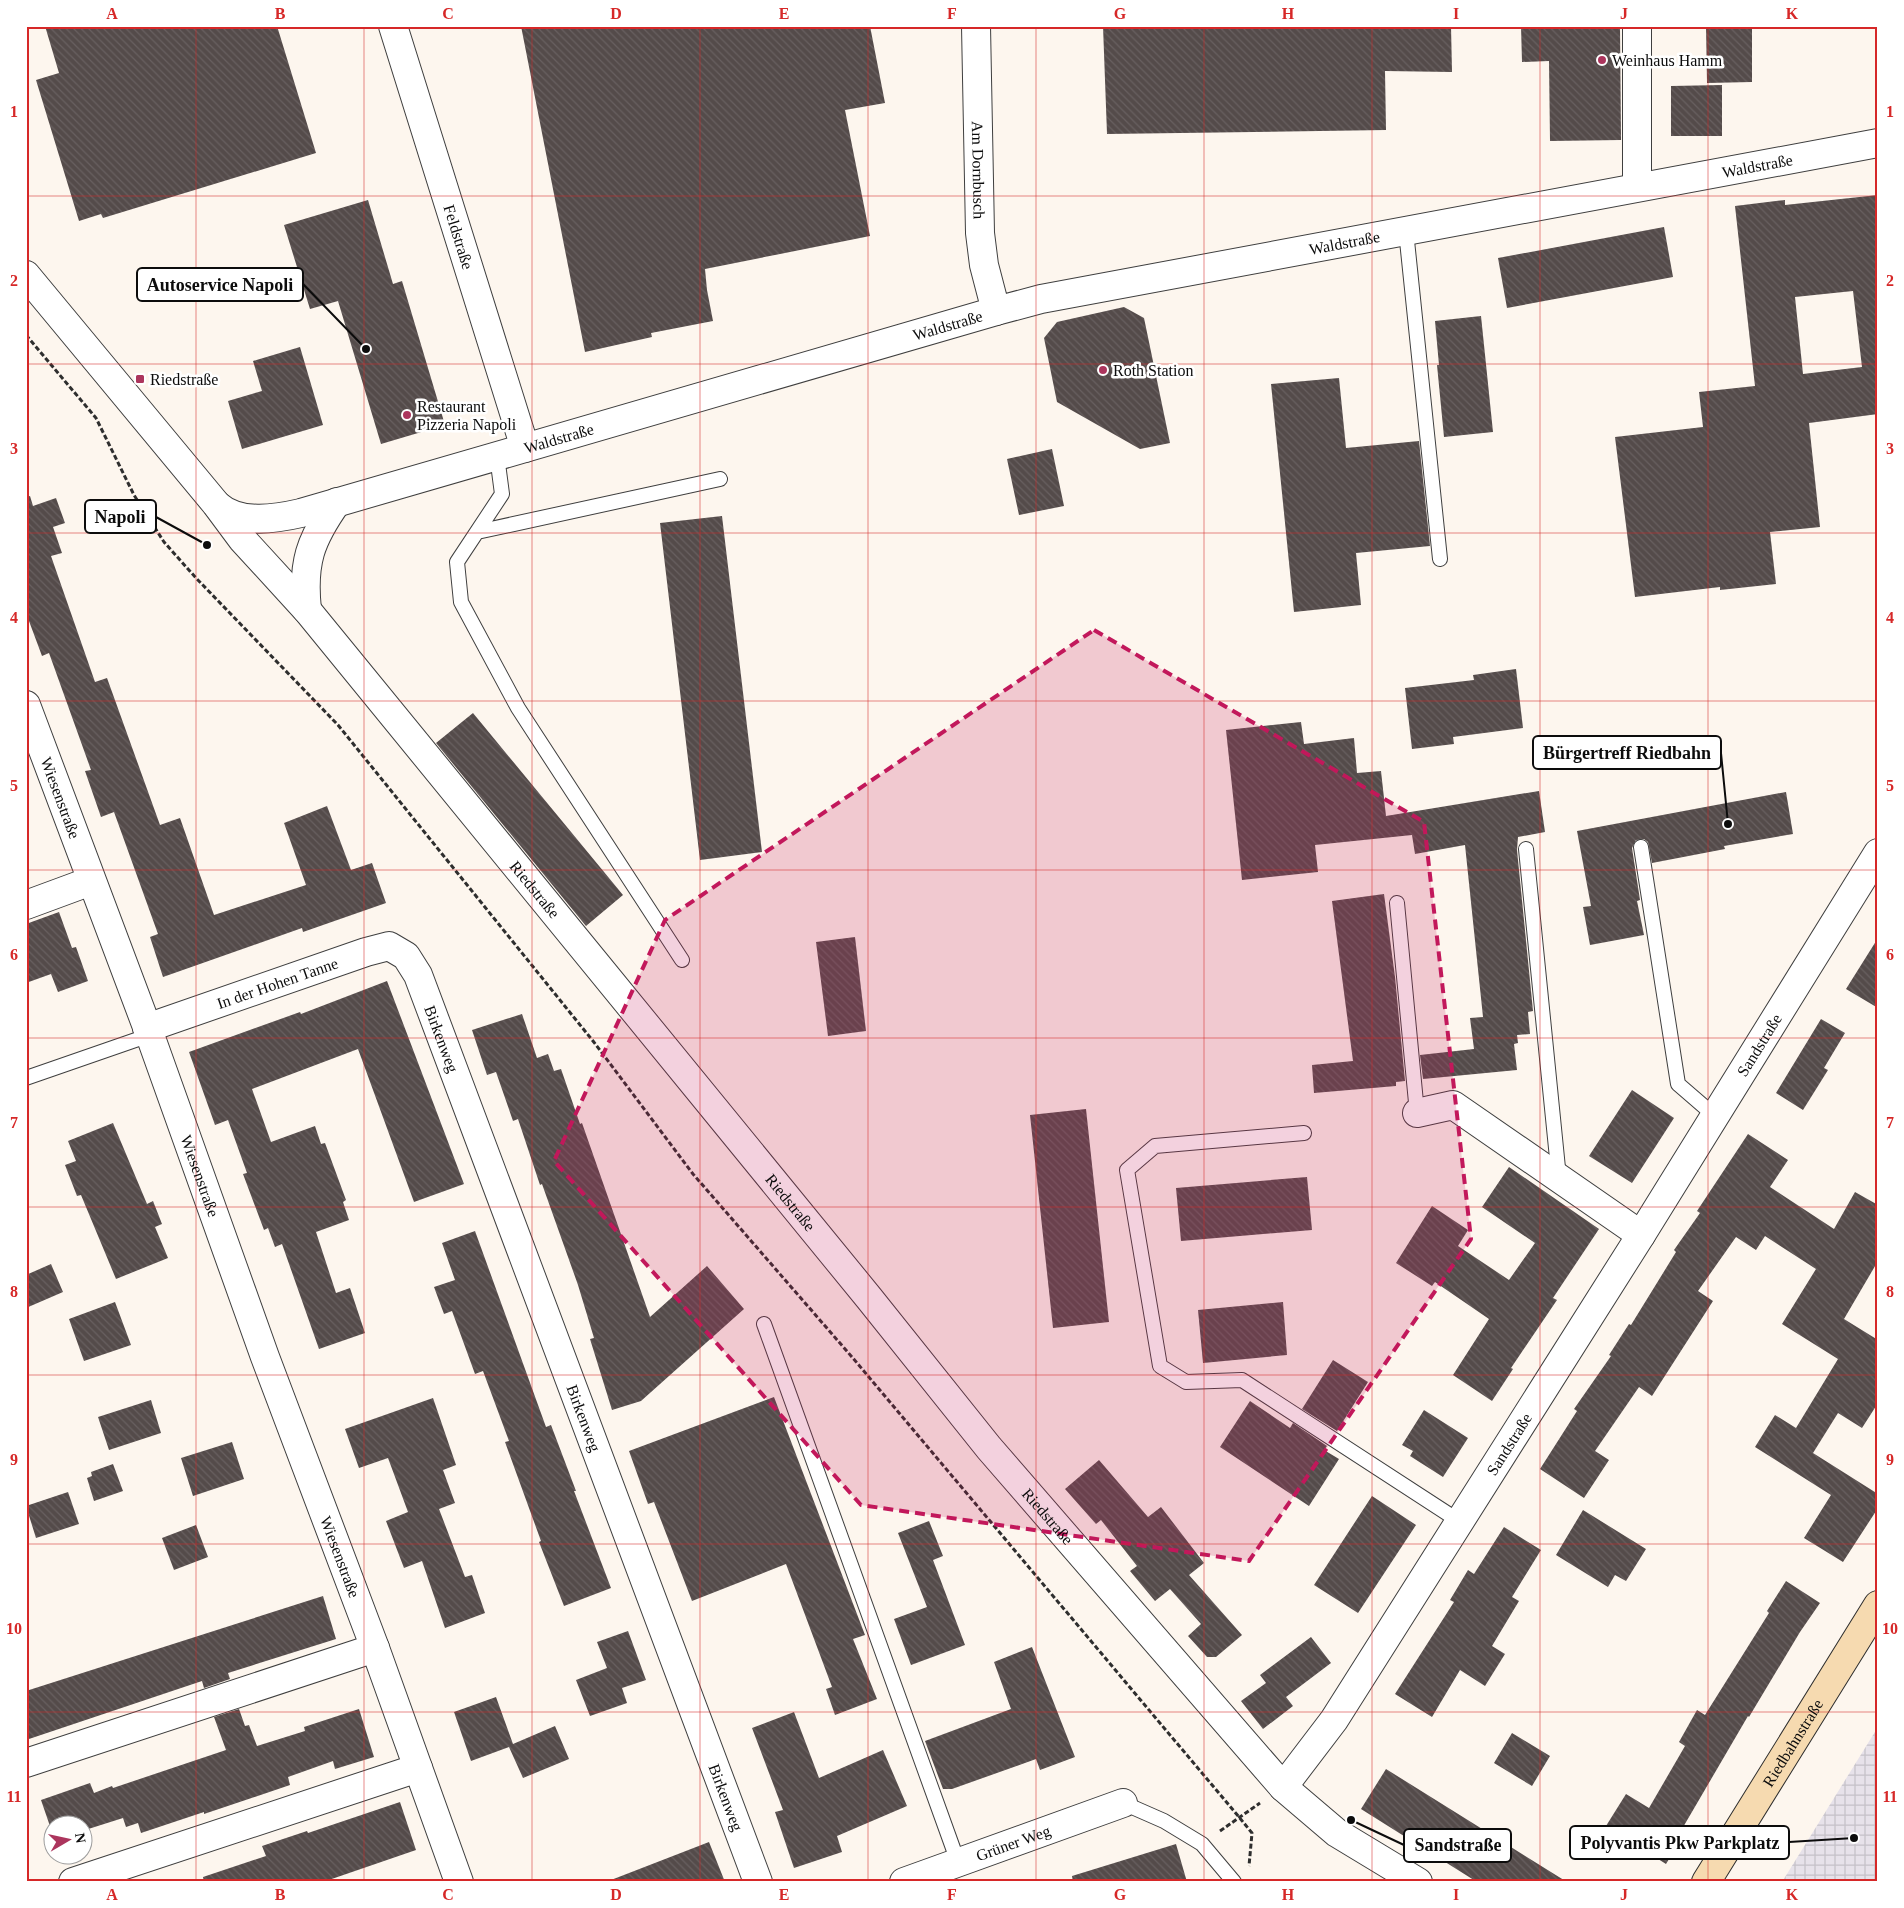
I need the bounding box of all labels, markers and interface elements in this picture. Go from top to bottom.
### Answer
text: A [106,5,118,22]
text: B [275,5,286,22]
text: C [442,5,454,22]
text: D [610,5,622,22]
text: E [779,5,789,22]
text: F [947,5,957,22]
text: G [1114,5,1127,22]
text: H [1282,5,1295,22]
text: I [1453,5,1459,22]
text: J [1620,5,1628,22]
text: K [1786,5,1799,22]
place label: Weinhaus Hamm [1612,52,1723,69]
marker: Weinhaus Hamm [1596,54,1608,66]
text: 1 [10,103,18,120]
text: 1 [1886,103,1894,120]
street label: Am Dornbusch [969,121,988,219]
street label: Waldstraße [1721,151,1794,181]
street label: Feldstraße [440,203,477,271]
street label: Waldstraße [1308,228,1381,258]
callout: Autoservice Napoli [137,268,303,301]
text: 2 [10,272,18,289]
text: 2 [1886,272,1894,289]
text: Autoservice Napoli [147,275,293,295]
street label: Waldstraße [911,307,984,344]
place label: Roth Station [1113,362,1193,379]
marker: Roth Station [1097,364,1109,376]
place label: Riedstraße [150,371,218,388]
marker: Riedstraße [134,373,146,385]
place label: Restaurant Pizzeria Napoli [417,398,517,434]
marker: Restaurant Pizzeria Napoli [401,409,413,421]
street label: Waldstraße [522,420,596,457]
text: 3 [10,440,18,457]
text: 3 [1886,440,1894,457]
callout: Napoli [85,500,156,533]
text: Napoli [94,507,146,527]
text: 4 [10,609,18,626]
text: 4 [1886,609,1894,626]
callout: Bürgertreff Riedbahn [1533,736,1721,769]
text: Bürgertreff Riedbahn [1543,743,1711,763]
street label: Wiesenstraße [37,755,83,841]
text: 5 [10,777,18,794]
text: 5 [1886,777,1894,794]
street label: Riedstraße [506,858,563,921]
text: 6 [10,946,18,963]
text: 6 [1886,946,1894,963]
street label: In der Hohen Tanne [215,954,340,1012]
street label: Birkenweg [421,1003,462,1075]
street label: Sandstraße [1734,1011,1785,1079]
text: 7 [10,1114,18,1131]
text: 7 [1886,1114,1894,1131]
street label: Wiesenstraße [177,1133,222,1219]
street label: Riedstraße [762,1171,819,1234]
text: 8 [10,1283,18,1300]
text: 8 [1886,1283,1894,1300]
street label: Birkenweg [563,1382,604,1455]
street label: Sandstraße [1483,1410,1535,1478]
text: 9 [10,1451,18,1468]
text: 9 [1886,1451,1894,1468]
street label: Riedstraße [1019,1485,1077,1548]
street label: Wiesenstraße [317,1514,363,1600]
text: 10 [6,1620,22,1637]
text: 10 [1882,1620,1898,1637]
street label: Riedbahnstraße [1759,1696,1826,1790]
street label: Birkenweg [706,1762,746,1834]
text: 11 [6,1788,22,1805]
text: 11 [1882,1788,1898,1805]
north arrow [42,1816,92,1866]
street label: Grüner Weg [974,1822,1053,1864]
callout: Polyvantis Pkw Parkplatz [1570,1826,1789,1859]
callout: Sandstraße [1404,1829,1511,1862]
text: N [72,1832,89,1844]
text: Polyvantis Pkw Parkplatz [1580,1833,1780,1853]
text: Sandstraße [1414,1835,1502,1855]
text: A [106,1886,118,1903]
text: B [275,1886,286,1903]
text: C [442,1886,454,1903]
text: D [610,1886,622,1903]
text: E [779,1886,789,1903]
text: F [947,1886,957,1903]
text: G [1114,1886,1127,1903]
text: H [1282,1886,1295,1903]
text: I [1453,1886,1459,1903]
text: J [1620,1886,1628,1903]
text: K [1786,1886,1799,1903]

